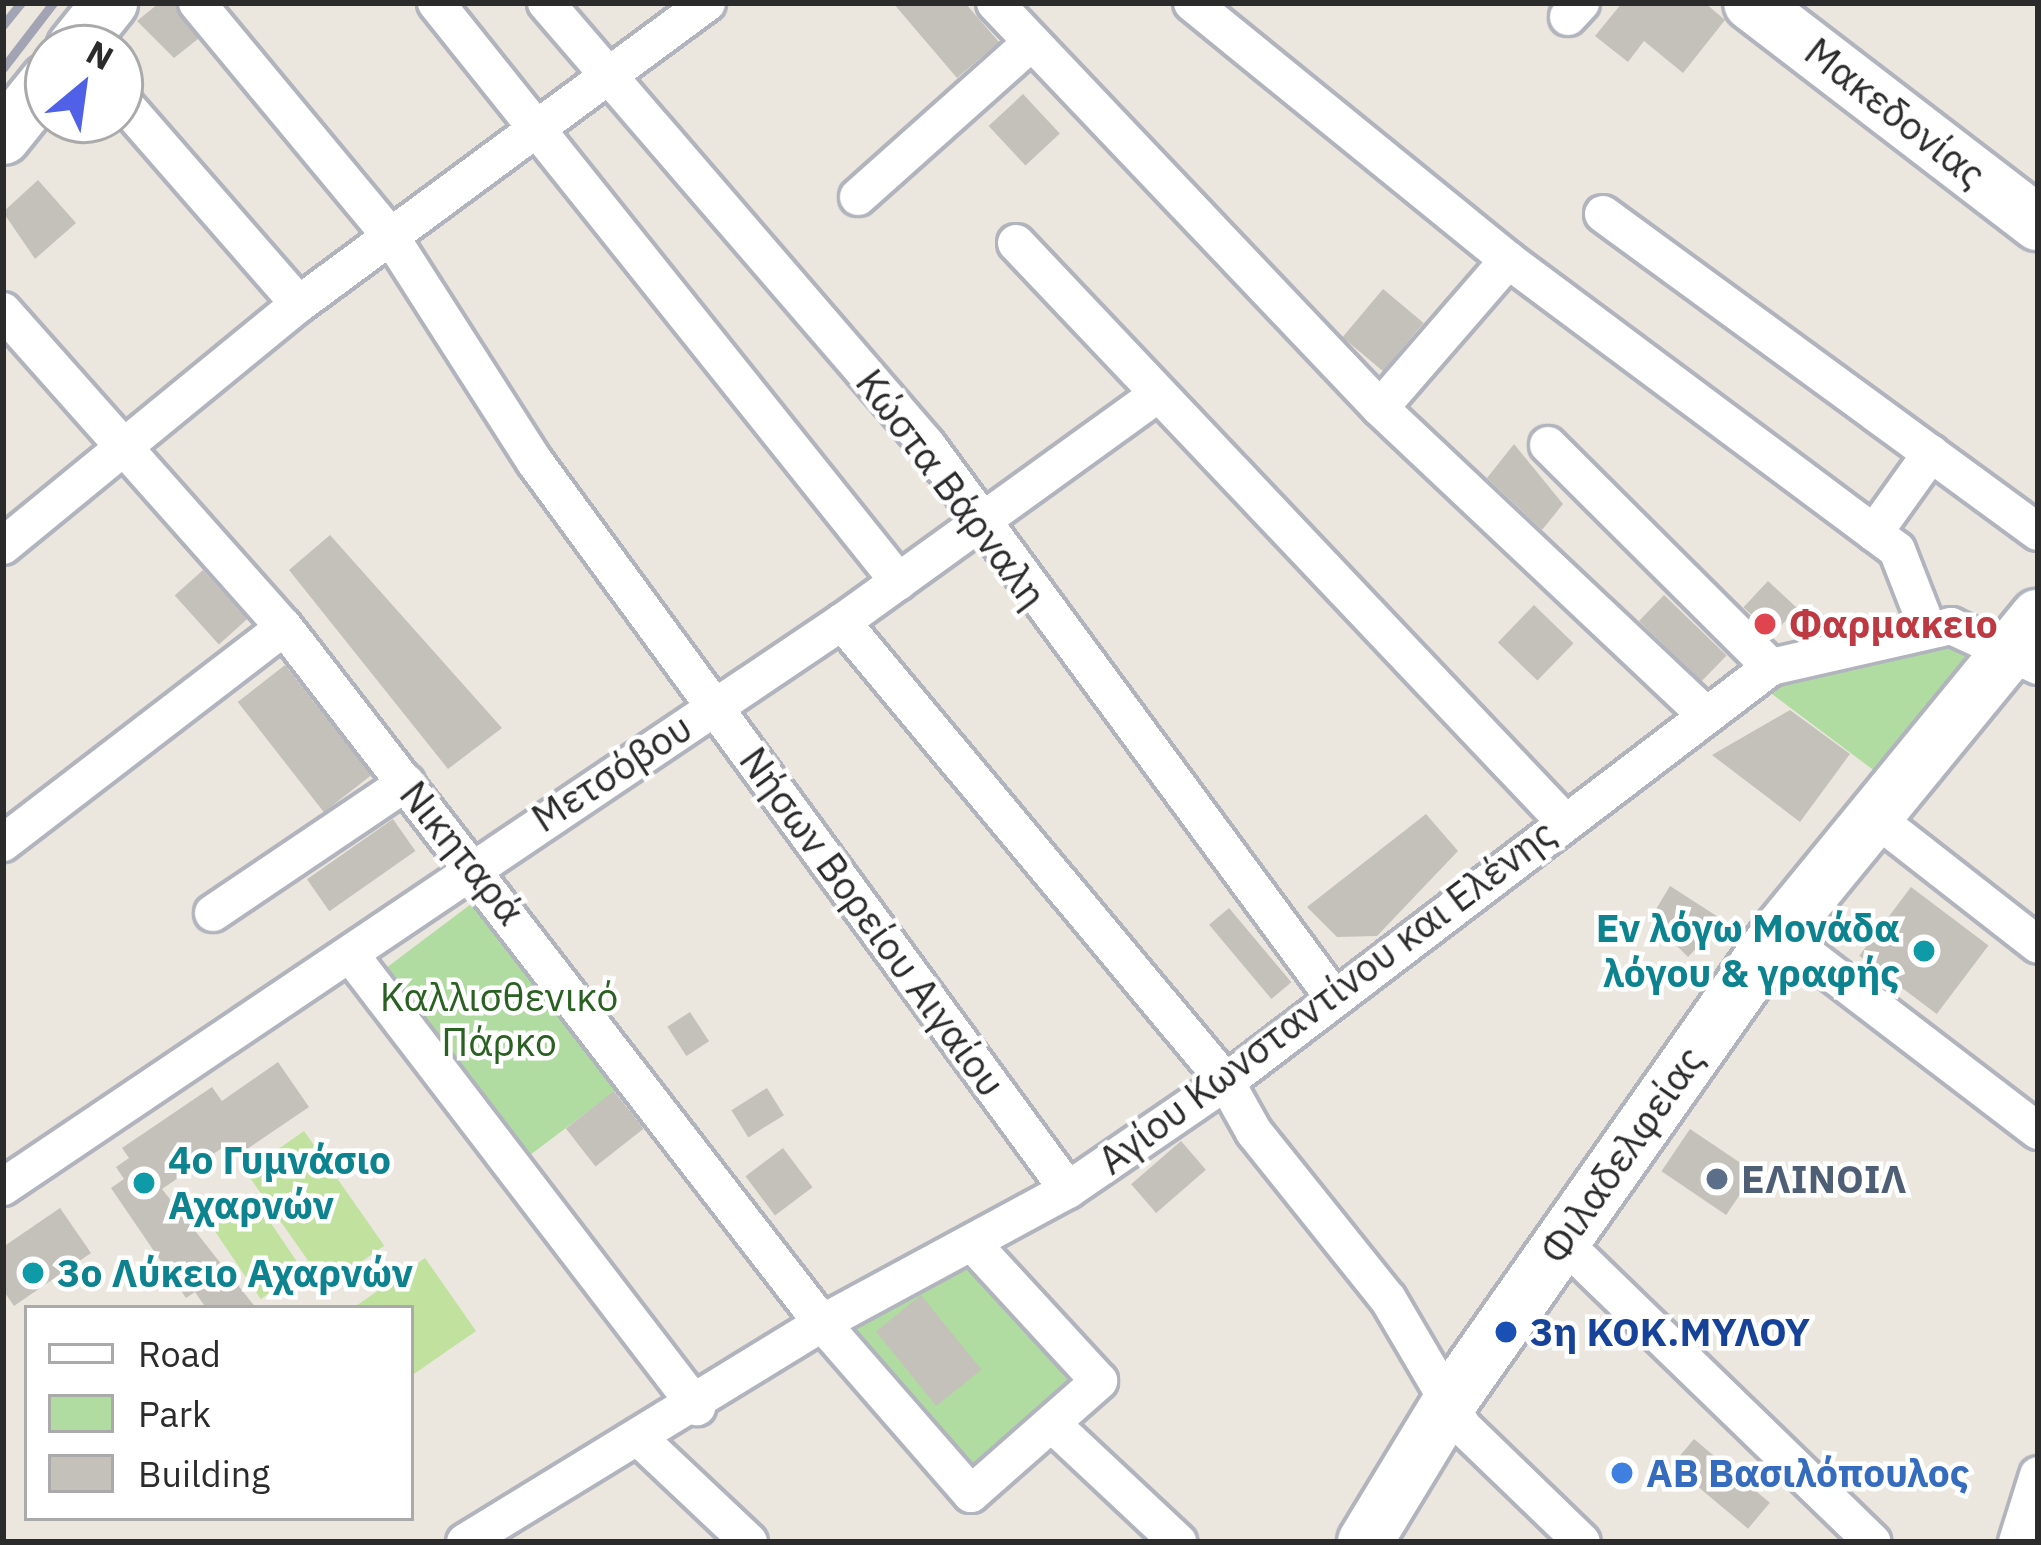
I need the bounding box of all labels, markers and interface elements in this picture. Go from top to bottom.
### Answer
north arrow [24,24,144,144]
street label: Μακεδονίας [1796,28,1994,198]
text: N [79,30,121,79]
street label: Κώστα Βάρναλη [846,360,1056,618]
place label: Φαρμακειο [1789,601,1998,647]
marker: Φαρμακειο [1752,611,1778,637]
street label: Μετσόβου [523,704,701,842]
street label: Νήσων Βορείου Αιγαίου [730,738,1014,1106]
street label: Νικηταρά [390,772,534,934]
street label: Αγίου Κωνσταντίνου και Ελένης [1089,810,1565,1184]
place label: Εν λόγω Μονάδα λόγου & γραφής [1596,906,1900,997]
marker: Εν λόγω Μονάδα λόγου & γραφής [1911,938,1937,964]
park label: Καλλισθενικό Πάρκο [380,975,618,1066]
street label: Φιλαδελφείας [1530,1038,1714,1272]
place label: 4ο Γυμνάσιο Αχαρνών [168,1138,391,1229]
place label: ΕΛΙΝΟΙΛ [1741,1156,1907,1202]
marker: ΕΛΙΝΟΙΛ [1704,1166,1730,1192]
marker: 4ο Γυμνάσιο Αχαρνών [131,1170,157,1196]
place label: 3ο Λύκειο Αχαρνών [57,1250,413,1296]
marker: 3ο Λύκειο Αχαρνών [20,1260,46,1286]
legend [24,1305,414,1521]
place label: 3η ΚΟΚ.ΜΥΛΟΥ [1530,1309,1810,1355]
marker: 3η ΚΟΚ.ΜΥΛΟΥ [1493,1319,1519,1345]
text: Road [138,1330,221,1377]
text: Park [138,1390,211,1437]
text: Building [138,1450,270,1497]
place label: ΑΒ Βασιλόπουλος [1646,1450,1970,1496]
marker: ΑΒ Βασιλόπουλος [1609,1460,1635,1486]

